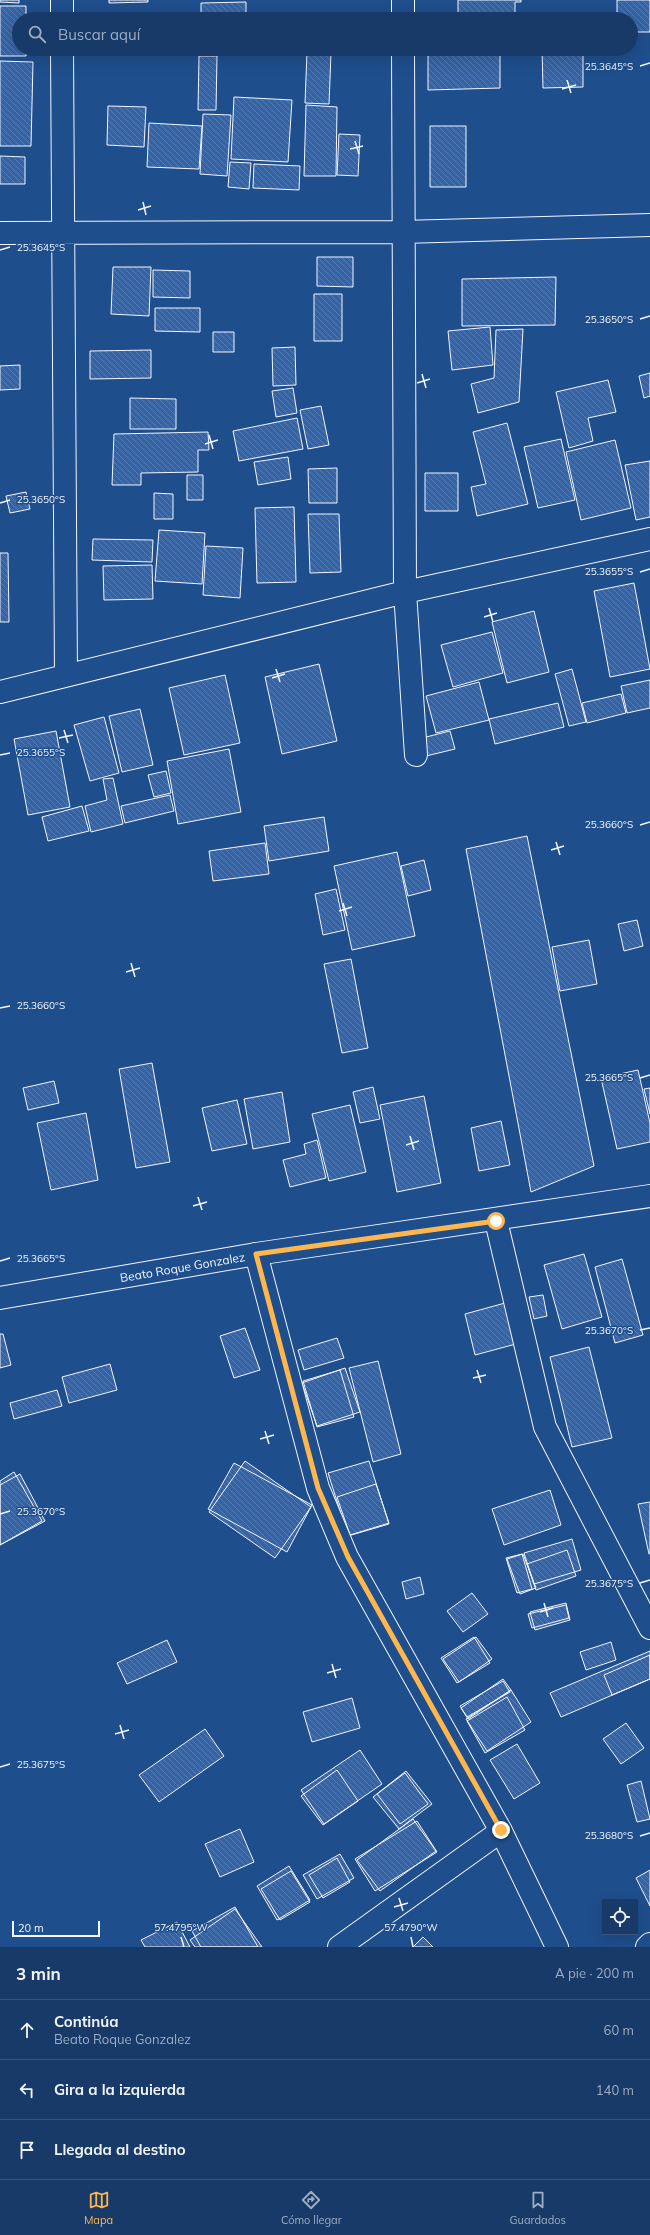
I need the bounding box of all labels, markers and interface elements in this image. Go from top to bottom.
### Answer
search box [12,12,638,56]
icon: search [26,23,48,45]
text: Buscar aquí [58,25,140,44]
text: 25.3645°S [585,60,633,73]
text: 25.3645°S [17,241,65,254]
text: 25.3650°S [585,313,633,326]
text: 25.3650°S [17,493,65,506]
text: 25.3655°S [585,565,633,578]
text: 25.3655°S [17,746,65,759]
text: 25.3660°S [585,818,633,831]
text: 25.3660°S [17,999,65,1012]
text: 25.3665°S [585,1071,633,1084]
route start [487,1212,505,1230]
street label: Beato Roque Gonzalez [119,1249,246,1285]
text: 25.3665°S [17,1252,65,1265]
text: 25.3670°S [585,1324,633,1337]
text: 25.3670°S [17,1505,65,1518]
text: 25.3675°S [585,1577,633,1590]
text: 25.3675°S [17,1758,65,1771]
route end [492,1821,510,1839]
text: 25.3680°S [585,1829,633,1842]
map controls [602,1899,638,1935]
button: locate [602,1899,638,1935]
scale bar [12,1919,100,1938]
text: 20 m [18,1921,44,1935]
text: 57.4795°W [154,1921,208,1934]
text: 57.4790°W [384,1921,438,1934]
text: 3 min [16,1963,61,1984]
text: A pie · 200 m [555,1965,634,1981]
text: Continúa [54,2012,119,2031]
icon: ahead [16,2019,38,2041]
text: 60 m [604,2022,634,2038]
text: Beato Roque Gonzalez [54,2031,191,2047]
icon: left [16,2079,38,2101]
text: Gira a la izquierda [54,2080,185,2099]
text: 140 m [596,2082,634,2098]
icon: arrive [16,2139,38,2161]
text: Llegada al destino [54,2140,186,2159]
tab: Mapa [84,2189,113,2227]
tab: Cómo llegar [281,2189,342,2227]
tab: Guardados [510,2189,566,2227]

